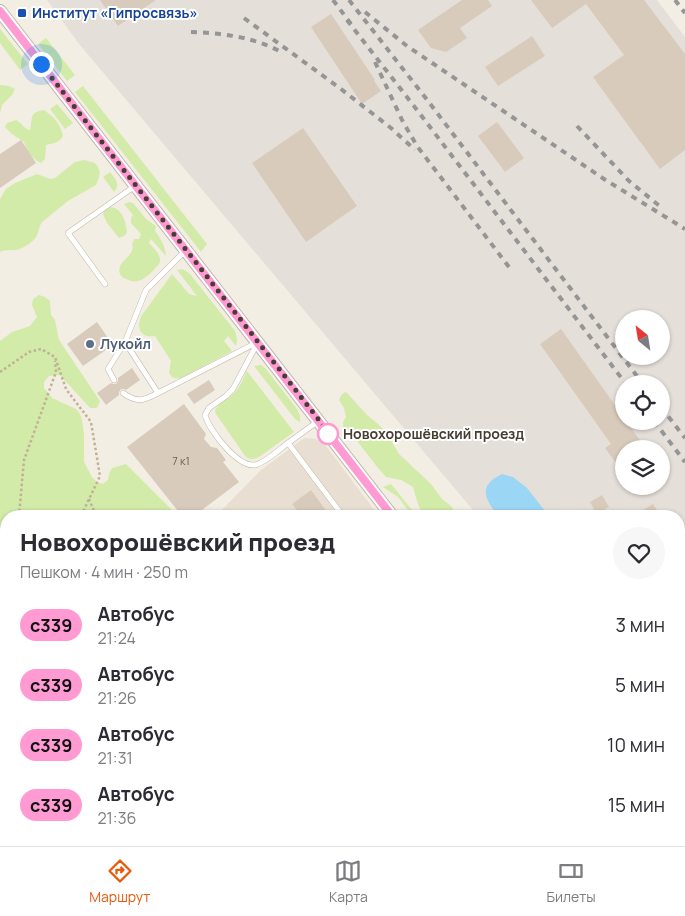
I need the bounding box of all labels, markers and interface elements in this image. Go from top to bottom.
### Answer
place label: Институт «Гипросвязь» [32,3,198,22]
marker: Институт «Гипросвязь» [16,7,28,19]
your location [29,52,54,77]
north arrow [615,310,670,365]
map controls [615,310,670,495]
place label: Лукойл [100,334,151,353]
marker: Лукойл [84,338,96,350]
button: locate [615,375,670,430]
marker: Новохорошёвский проезд [317,423,339,445]
place label: Новохорошёвский проезд [343,424,524,443]
button: layers [615,440,670,495]
house number: 7 к1 [172,453,190,468]
text: Новохорошёвский проезд [20,525,335,558]
button: heart [613,527,665,579]
text: Пешком · 4 мин · 250 m [20,561,188,583]
text: Автобус [97,601,175,627]
text: 3 мин [616,612,665,638]
text: с339 [30,613,72,637]
text: 21:24 [97,627,136,649]
text: Автобус [97,661,175,687]
text: 5 мин [615,672,665,698]
text: с339 [30,673,72,697]
text: 21:26 [97,687,137,709]
text: Автобус [97,721,175,747]
text: 10 мин [607,732,665,758]
text: с339 [30,733,72,757]
text: 21:31 [97,747,133,769]
text: Автобус [97,781,175,807]
text: 15 мин [608,792,665,818]
text: с339 [30,793,72,817]
text: 21:36 [97,807,136,829]
tab: Маршрут [89,857,150,906]
tab: Карта [329,857,368,906]
tab: Билеты [547,857,596,906]

